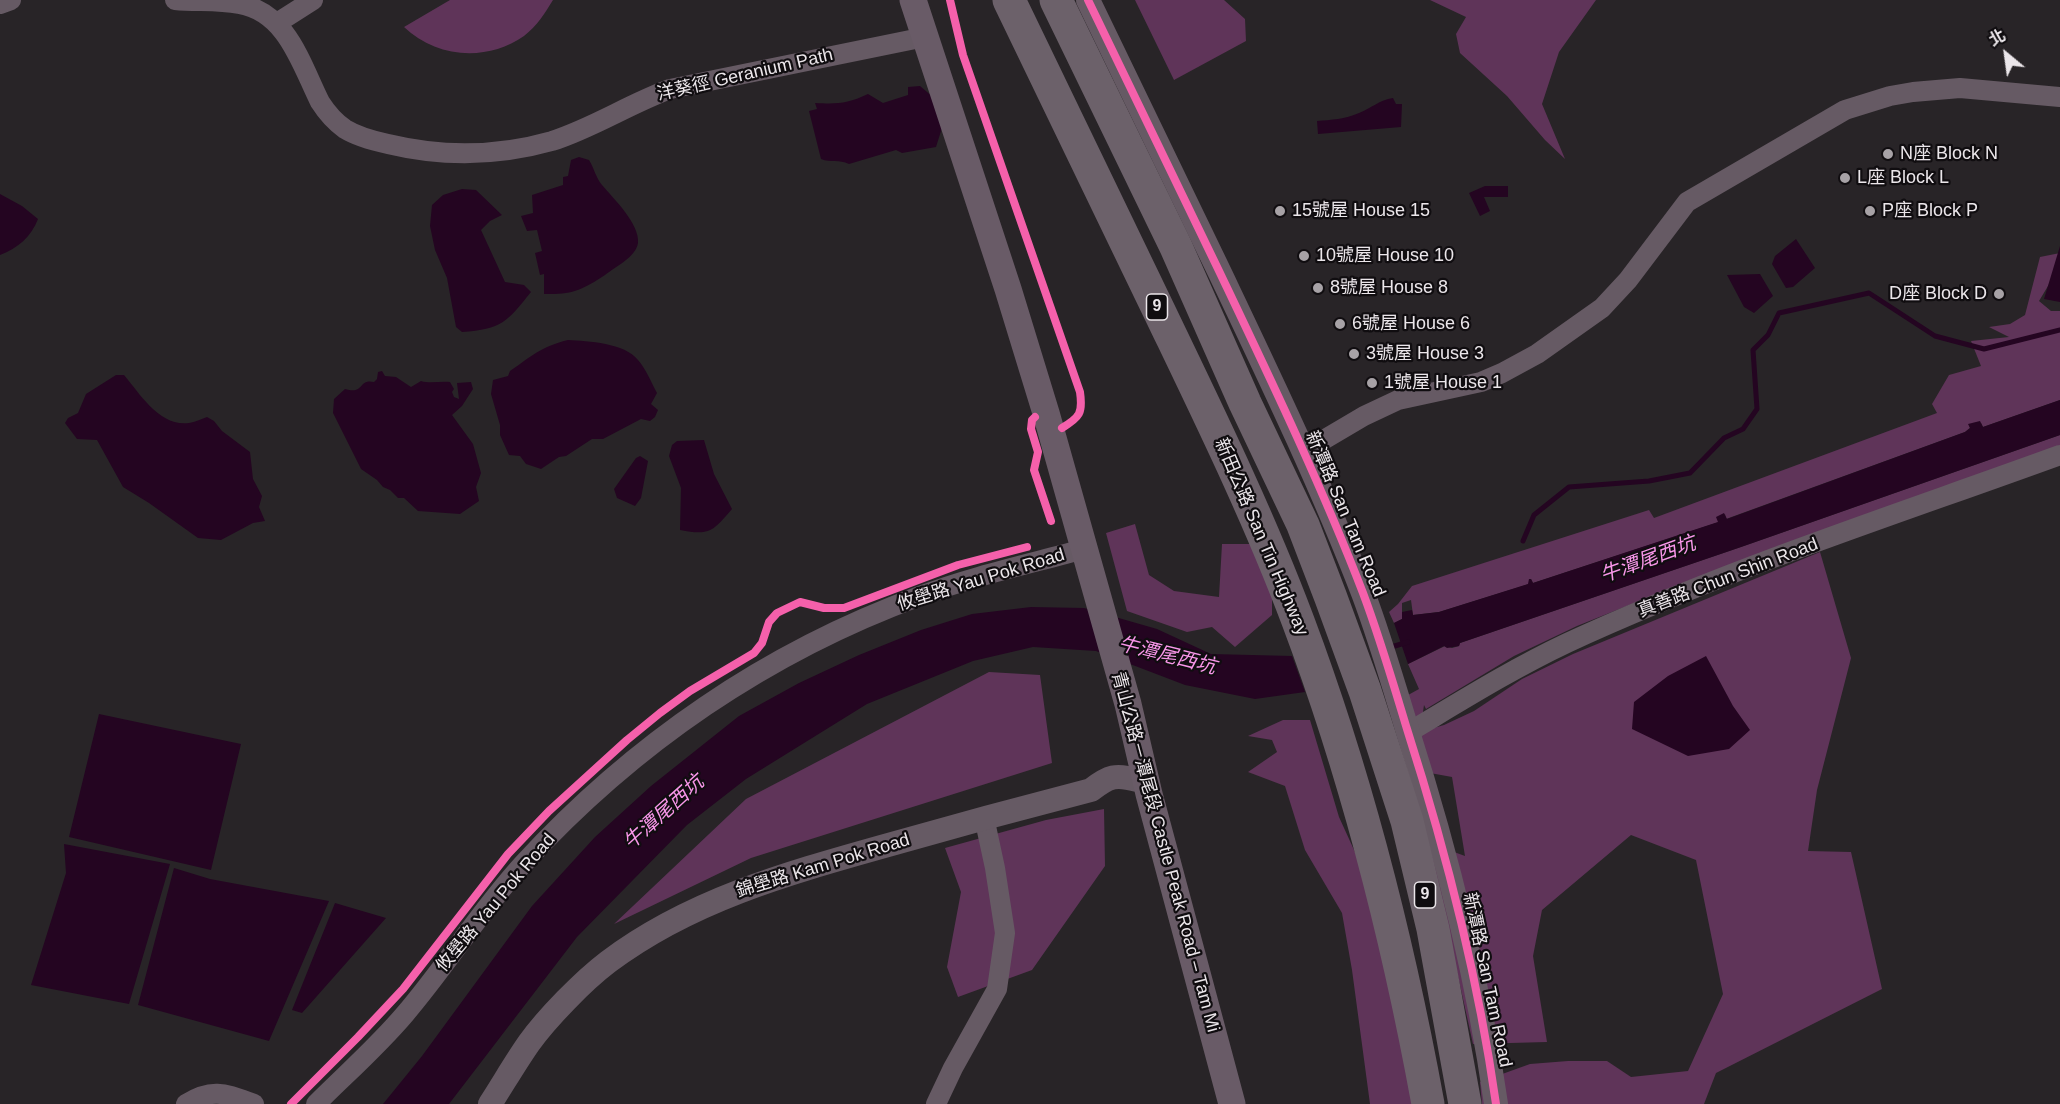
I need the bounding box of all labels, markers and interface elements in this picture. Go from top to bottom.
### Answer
north arrow [1976,24,2036,84]
text: 北 [1986,27,2008,49]
street label: 洋葵徑 Geranium Path [655,44,835,106]
place label: N座 Block N [1900,143,1998,165]
marker: N座 Block N [1881,147,1895,161]
place label: L座 Block L [1857,167,1949,189]
marker: L座 Block L [1838,171,1852,185]
place label: 15號屋 House 15 [1292,200,1430,222]
place label: P座 Block P [1882,200,1978,222]
marker: 15號屋 House 15 [1273,204,1287,218]
marker: P座 Block P [1863,204,1877,218]
place label: 10號屋 House 10 [1316,245,1454,267]
marker: 10號屋 House 10 [1297,249,1311,263]
place label: 8號屋 House 8 [1330,277,1448,299]
marker: 8號屋 House 8 [1311,281,1325,295]
place label: D座 Block D [1889,283,1987,305]
marker: D座 Block D [1992,287,2006,301]
road number: 9 [1146,294,1168,320]
place label: 6號屋 House 6 [1352,313,1470,335]
marker: 6號屋 House 6 [1333,317,1347,331]
place label: 3號屋 House 3 [1366,343,1484,365]
marker: 3號屋 House 3 [1347,347,1361,361]
place label: 1號屋 House 1 [1384,372,1502,394]
marker: 1號屋 House 1 [1365,376,1379,390]
street label: 新潭路 San Tam Road [1300,428,1390,600]
street label: 新田公路 San Tin Highway [1210,435,1312,639]
water label: 牛潭尾西坑 [1597,532,1699,588]
street label: 真善路 Chun Shin Road [1635,534,1821,622]
street label: 攸壆路 Yau Pok Road [895,544,1067,616]
water label: 牛潭尾西坑 [1116,632,1218,680]
street label: 青山公路－潭尾段 Castle Peak Road – Tam Mi [1106,669,1224,1035]
water label: 牛潭尾西坑 [619,771,709,855]
street label: 錦壆路 Kam Pok Road [734,829,912,903]
street label: 攸壆路 Yau Pok Road [432,830,560,976]
road number: 9 [1414,882,1436,908]
street label: 新潭路 San Tam Road [1458,891,1516,1069]

